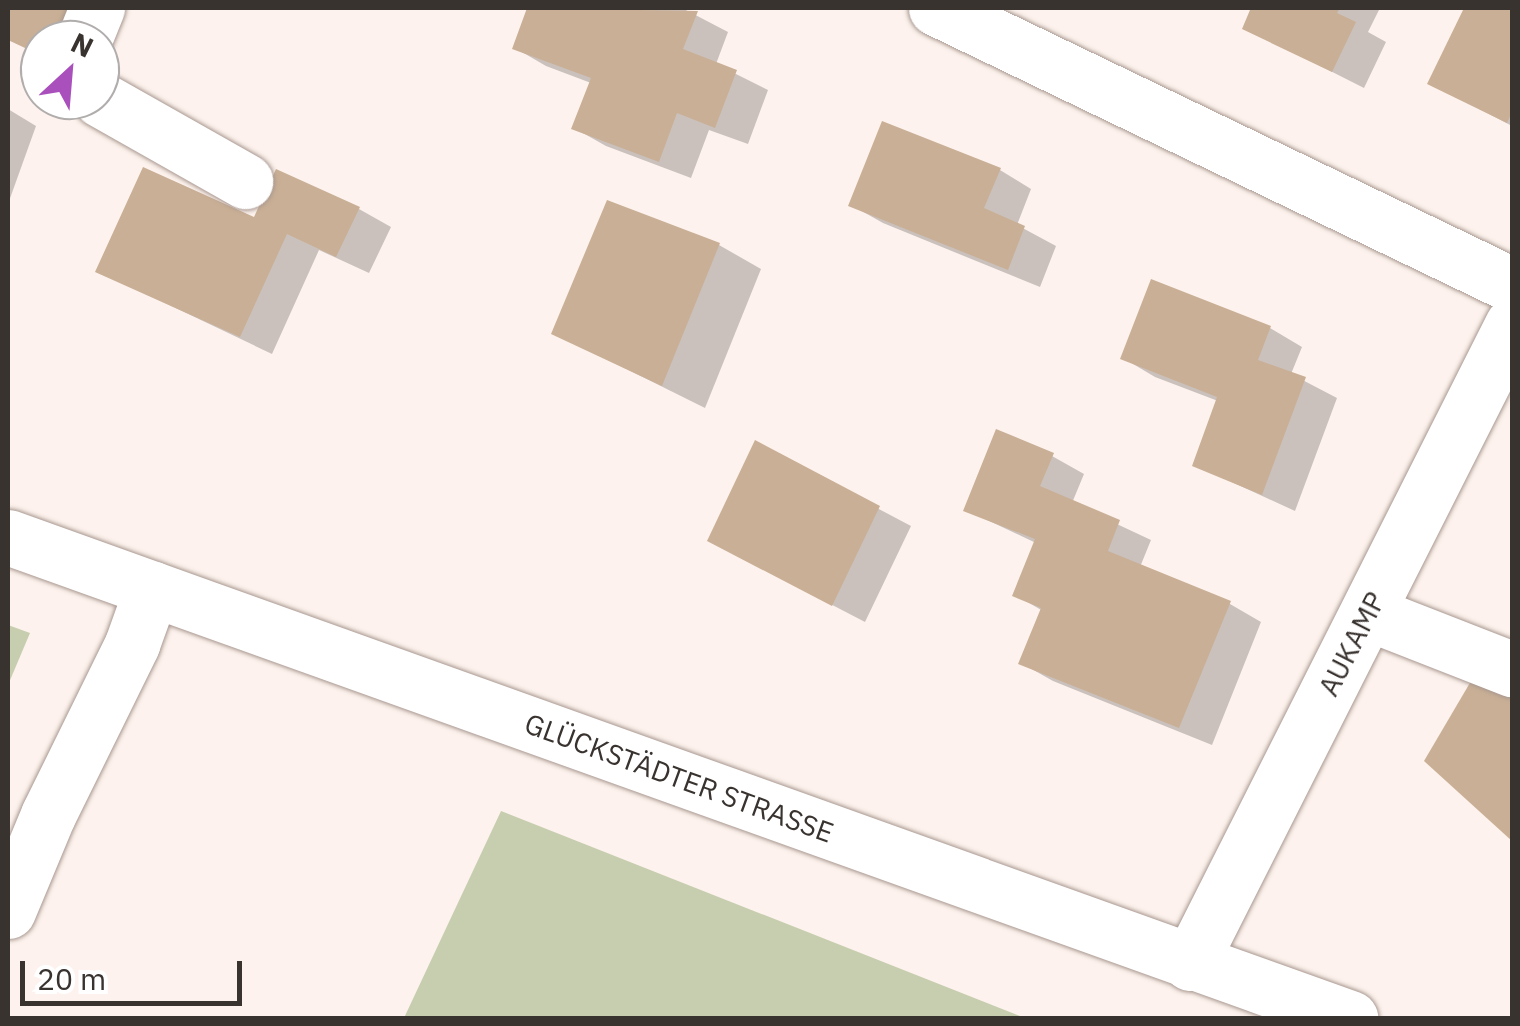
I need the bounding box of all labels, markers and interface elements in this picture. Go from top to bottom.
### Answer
north arrow [20,20,120,120]
text: N [65,23,100,65]
street label: AUKAMP [1312,586,1392,702]
street label: GLÜCKSTÄDTER STRASSE [520,706,838,850]
scale bar [25,941,248,1003]
text: 20 m [37,959,106,998]

